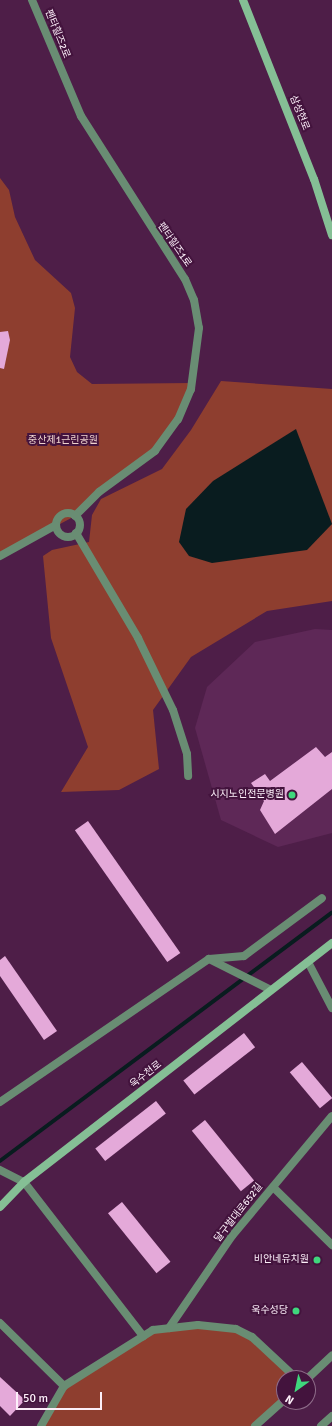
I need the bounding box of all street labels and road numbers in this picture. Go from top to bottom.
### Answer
street label: 펜타힐즈2로 [42,8,72,60]
street label: 삼성현로 [287,94,311,132]
street label: 펜타힐즈1로 [154,221,194,269]
street label: 욱수천로 [128,1059,164,1091]
street label: 달구벌대로652길 [212,1181,266,1245]

